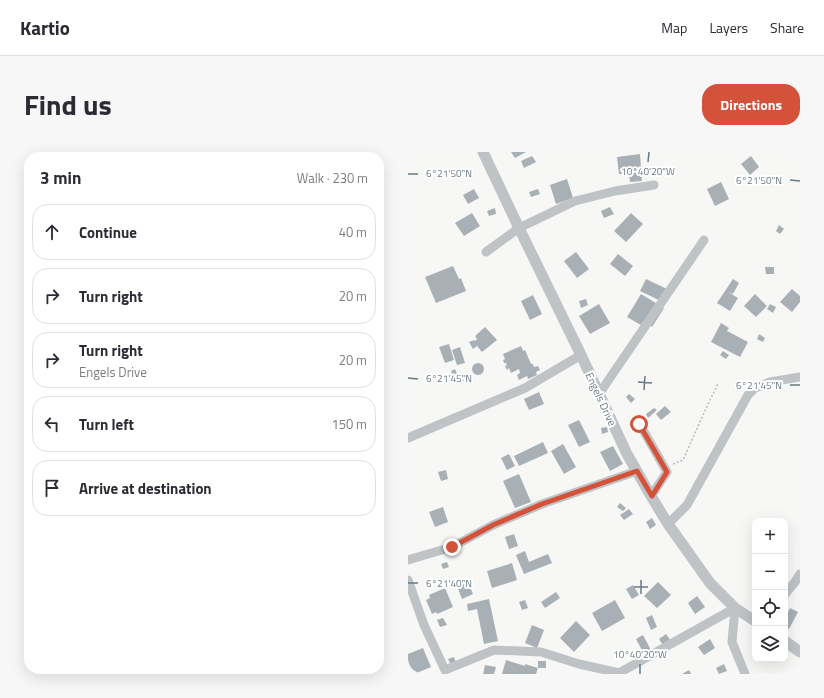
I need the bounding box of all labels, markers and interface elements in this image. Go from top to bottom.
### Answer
text: Kartio [20,13,70,42]
text: Map [661,17,687,38]
text: Layers [709,17,748,38]
text: Share [770,17,804,38]
text: Find us [24,83,112,126]
button: Directions [702,84,800,125]
text: 10°40'20"W [621,164,675,179]
text: 3 min [40,165,81,191]
text: 6°21'50"N [426,166,472,181]
text: Walk · 230 m [297,168,368,188]
text: 6°21'50"N [736,173,782,188]
icon: ahead [41,221,63,243]
text: Continue [79,221,137,244]
text: 40 m [339,222,367,242]
icon: right [41,285,63,307]
text: Turn right [79,285,143,308]
text: 20 m [339,286,367,306]
text: Turn right [79,339,143,362]
icon: right [41,349,63,371]
text: 20 m [339,350,367,370]
text: Engels Drive [79,362,147,382]
street label: Engels Drive [582,370,621,429]
text: 6°21'45"N [426,371,472,386]
text: 6°21'45"N [736,378,782,393]
icon: left [41,413,63,435]
text: Turn left [79,413,134,436]
text: 150 m [331,414,367,434]
route start [630,415,648,433]
icon: arrive [41,477,63,499]
text: Arrive at destination [79,477,212,500]
map controls [752,518,788,662]
button: + [752,518,788,554]
route end [443,538,461,556]
button: − [752,554,788,590]
text: 6°21'40"N [426,576,472,591]
button: locate [752,590,788,626]
button: layers [752,626,788,662]
text: 10°40'20"W [613,647,667,662]

